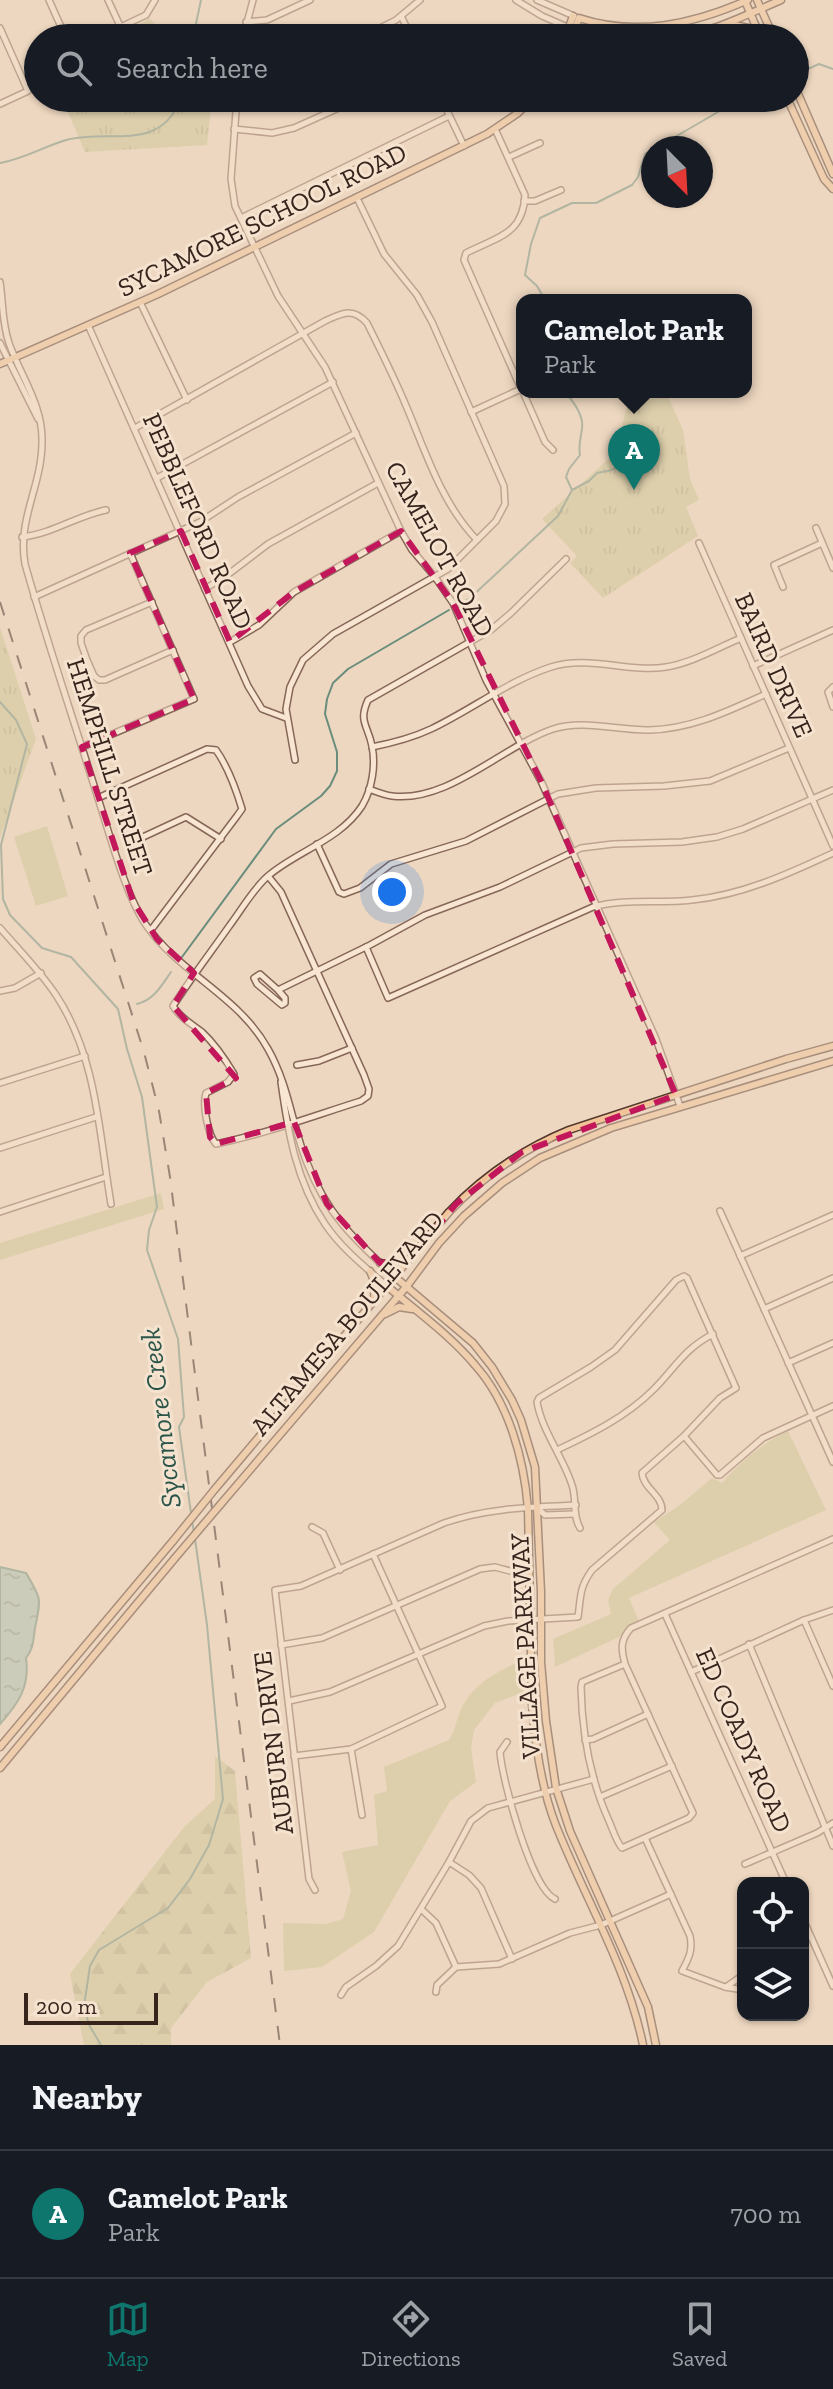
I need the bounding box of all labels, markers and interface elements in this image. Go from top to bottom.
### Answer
search box [24,24,809,112]
icon: search [52,46,96,90]
text: Search here [116,50,268,86]
street label: SYCAMORE SCHOOL ROAD [112,136,412,304]
north arrow [641,136,713,208]
popup [516,294,752,398]
text: Camelot Park [544,312,724,348]
text: Park [544,348,596,380]
street label: PEBBLEFORD ROAD [136,408,260,634]
pin: A [608,424,660,490]
street label: CAMELOT ROAD [379,456,501,642]
street label: BAIRD DRIVE [728,588,820,742]
street label: HEMPHILL STREET [60,654,160,880]
your location [372,872,412,912]
street label: ALTAMESA BOULEVARD [244,1204,450,1442]
water label: Sycamore Creek [133,1326,188,1510]
street label: VILLAGE PARKWAY [503,1532,547,1761]
street label: ED COADY ROAD [689,1643,799,1837]
street label: AUBURN DRIVE [246,1650,300,1836]
map controls [737,1877,809,2021]
button: locate [737,1877,809,1949]
button: layers [737,1949,809,2021]
scale bar [24,1989,158,2025]
text: 200 m [36,1993,97,2020]
text: Nearby [32,2077,142,2118]
text: Camelot Park [108,2180,288,2216]
text: A [49,2198,67,2230]
text: 700 m [730,2198,801,2230]
text: Park [108,2216,160,2248]
tab: Map [106,2297,150,2372]
tab: Directions [361,2297,461,2372]
tab: Saved [672,2297,727,2372]

